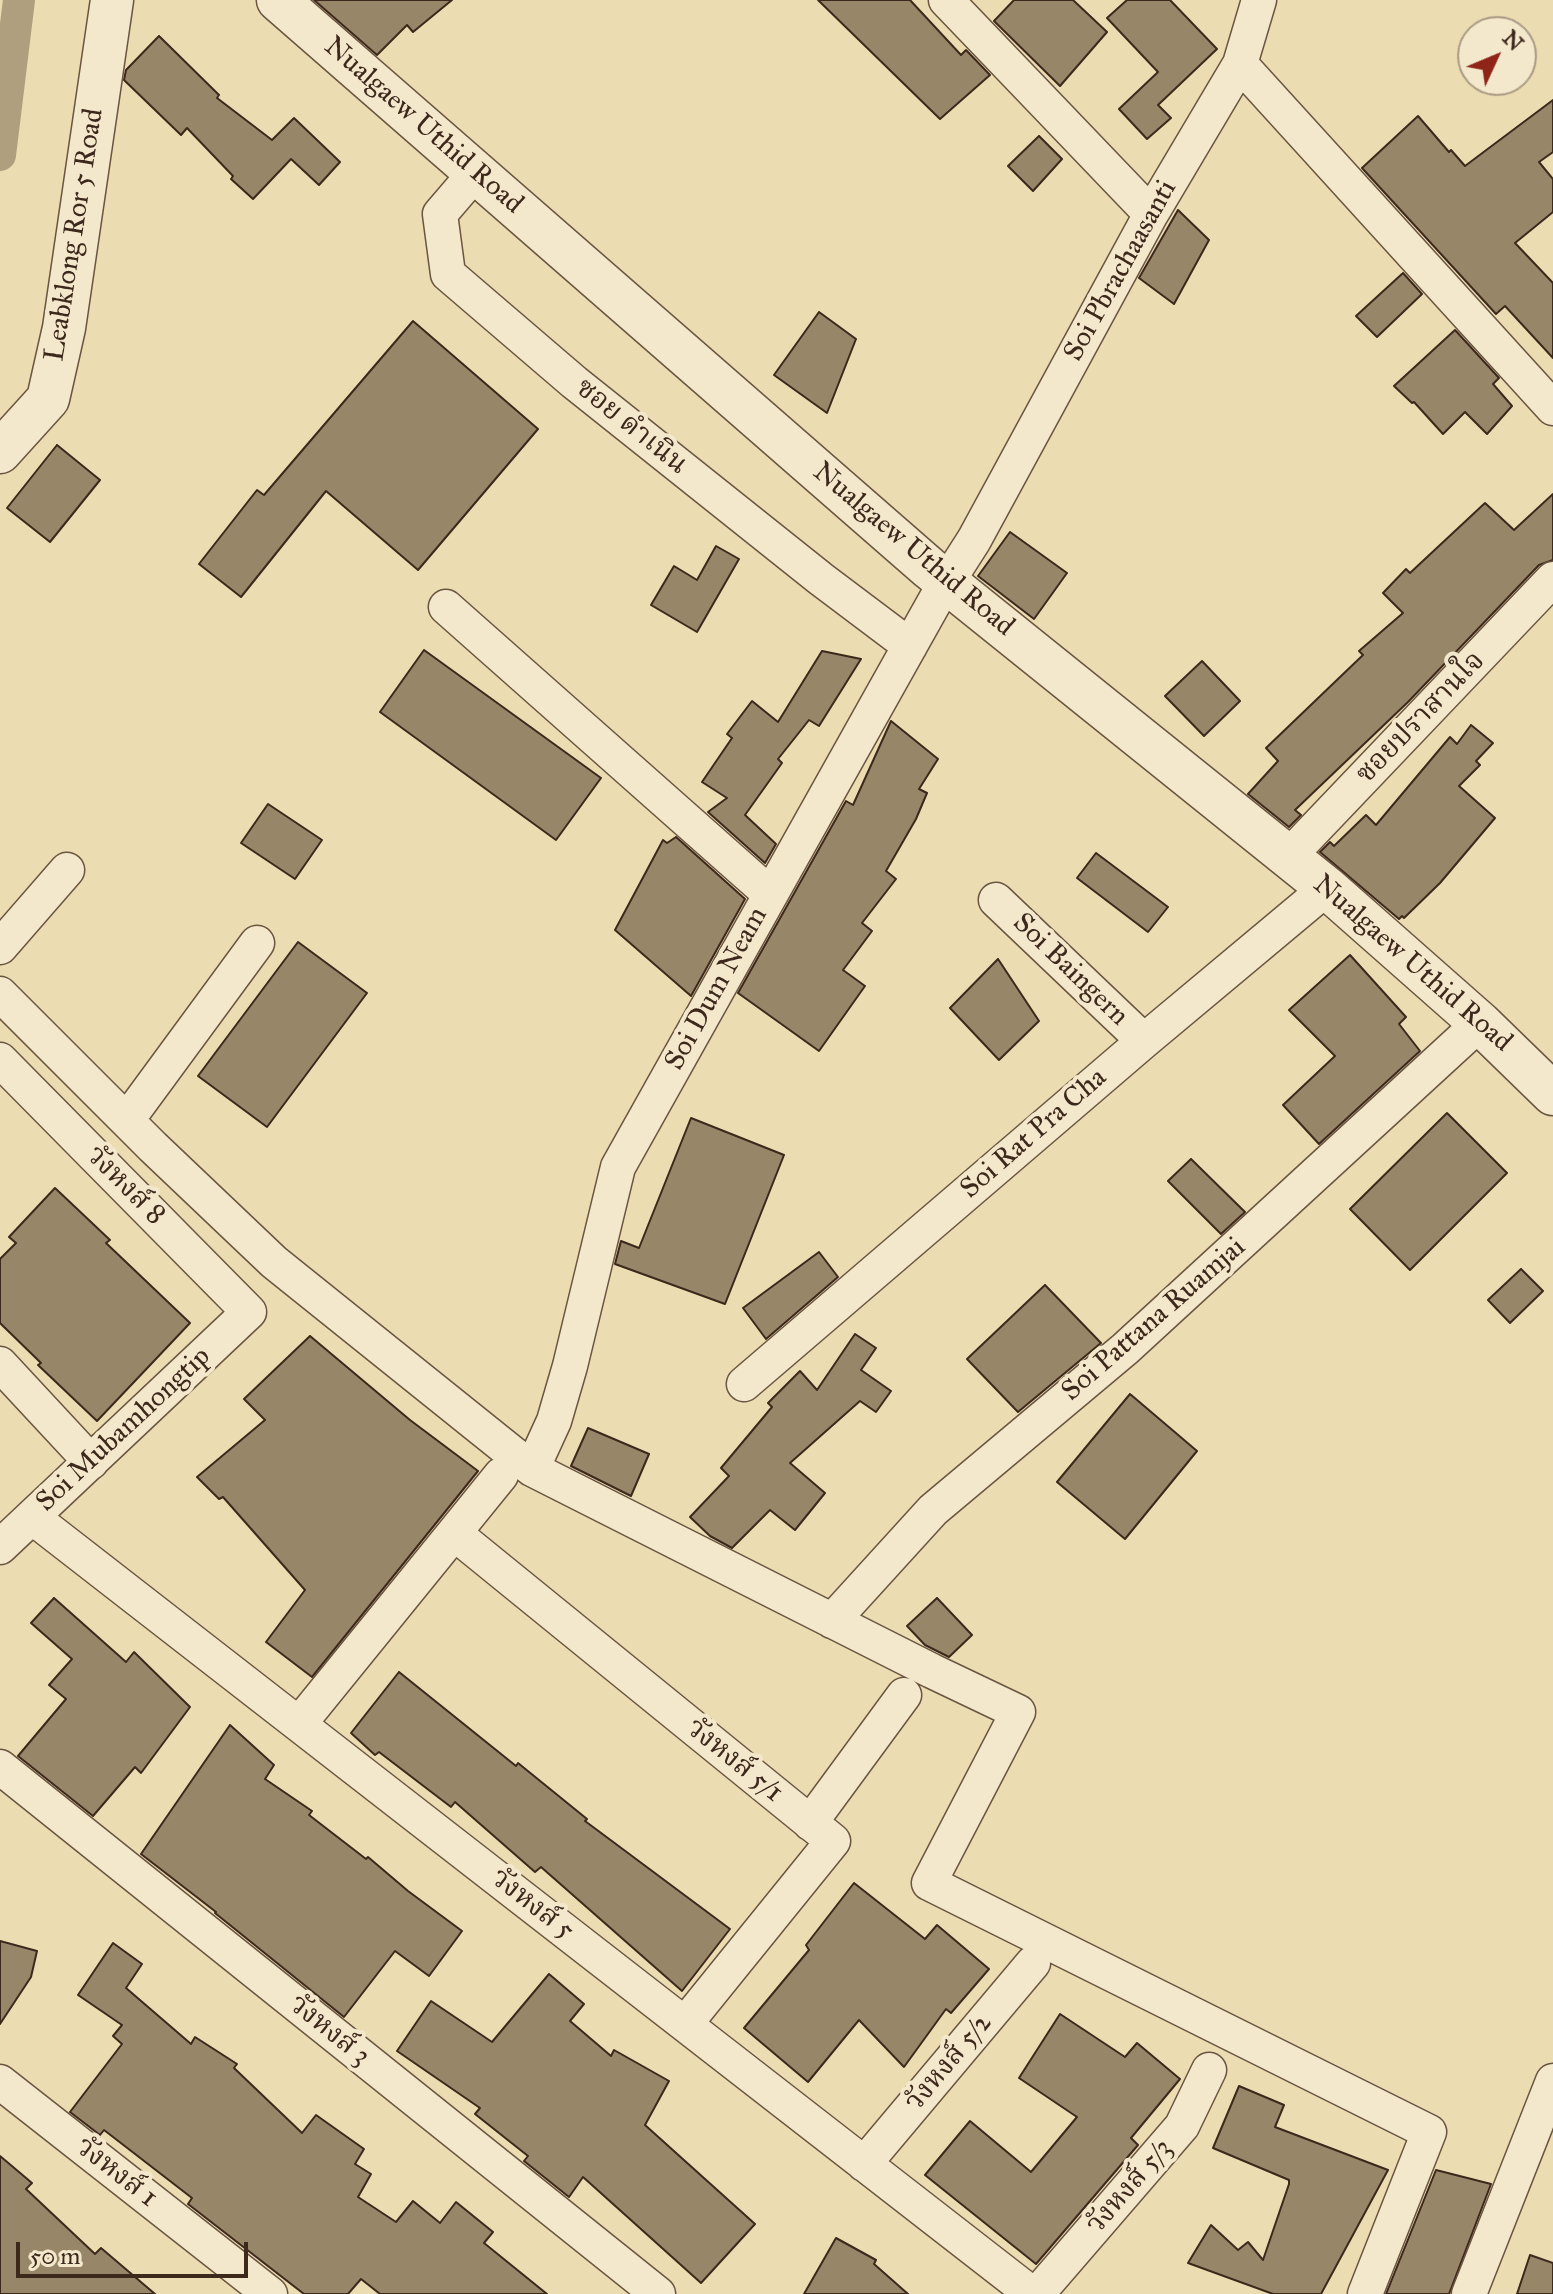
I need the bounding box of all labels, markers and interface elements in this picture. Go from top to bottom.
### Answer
north arrow [1457,16,1537,96]
text: N [1497,24,1529,56]
street label: Nualgaew Uthid Road [317,30,529,222]
street label: Leabklong Ror 5 Road [38,106,112,364]
street label: Soi Pbrachaasanti [1057,175,1185,367]
street label: ซอย ดำเนิน [568,372,694,482]
street label: Nualgaew Uthid Road [805,456,1021,644]
street label: ซอยปราสานใจ [1350,645,1492,791]
street label: Nualgaew Uthid Road [1306,868,1518,1060]
street label: Soi Dum Neam [658,902,776,1076]
street label: Soi Baingern [1005,907,1135,1033]
street label: Soi Rat Pra Cha [954,1062,1114,1206]
street label: วังหงส์ 8 [78,1139,172,1233]
street label: Soi Pattana Ruamjai [1055,1231,1253,1409]
street label: Soi Mubamhongtip [30,1341,218,1519]
street label: วังหงส์ 5/1 [679,1712,789,1810]
street label: วังหงส์ 5 [484,1862,580,1948]
street label: วังหงส์ 3 [282,1988,376,2074]
street label: วังหงส์ 5/2 [898,2007,1000,2119]
street label: วังหงส์ 1 [69,2131,163,2215]
street label: วังหงส์ 5/3 [1080,2133,1180,2241]
scale bar [20,2226,252,2276]
text: 50 m [30,2241,80,2271]

